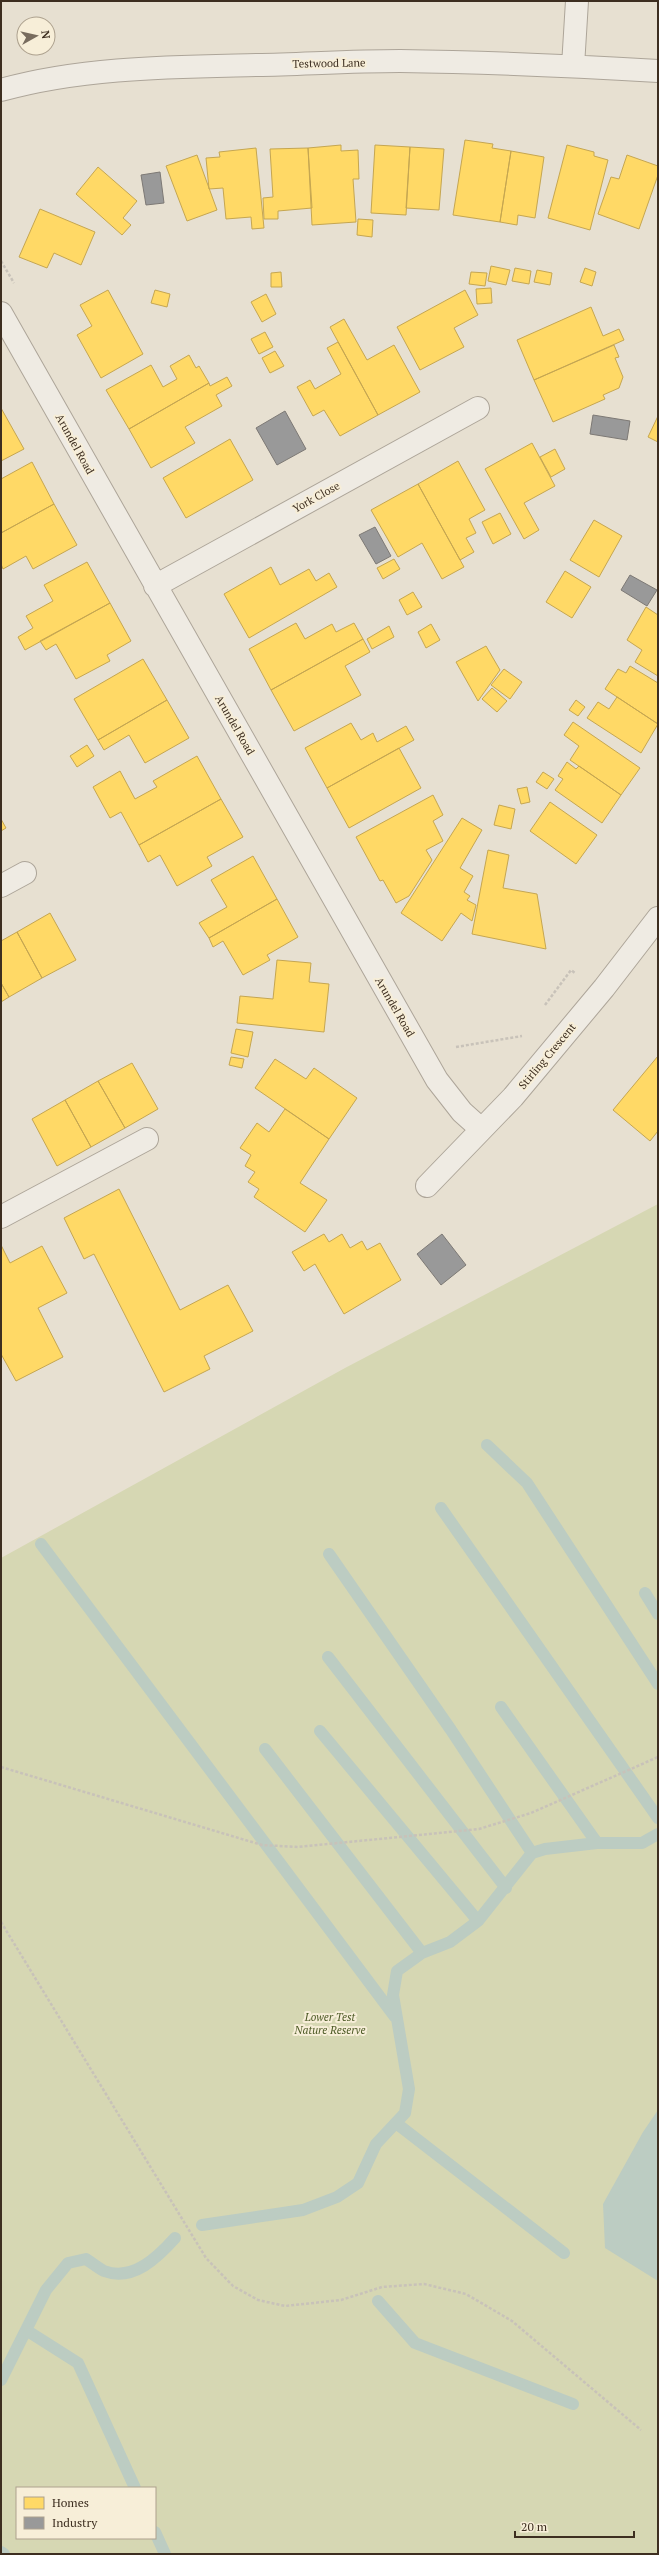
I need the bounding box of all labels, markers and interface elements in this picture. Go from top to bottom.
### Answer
north arrow [16,16,56,56]
text: N [38,30,54,40]
street label: Testwood Lane [292,55,366,71]
street label: Arundel Road [53,411,97,477]
street label: York Close [290,478,342,516]
street label: Arundel Road [212,693,258,757]
street label: Arundel Road [372,975,418,1039]
street label: Stirling Crescent [515,1020,579,1092]
park label: Lower Test Nature Reserve [294,2010,365,2037]
legend [16,2487,156,2539]
text: Homes [52,2495,89,2510]
scale bar [515,2513,634,2539]
text: Industry [52,2515,98,2530]
text: 20 m [521,2519,548,2534]

